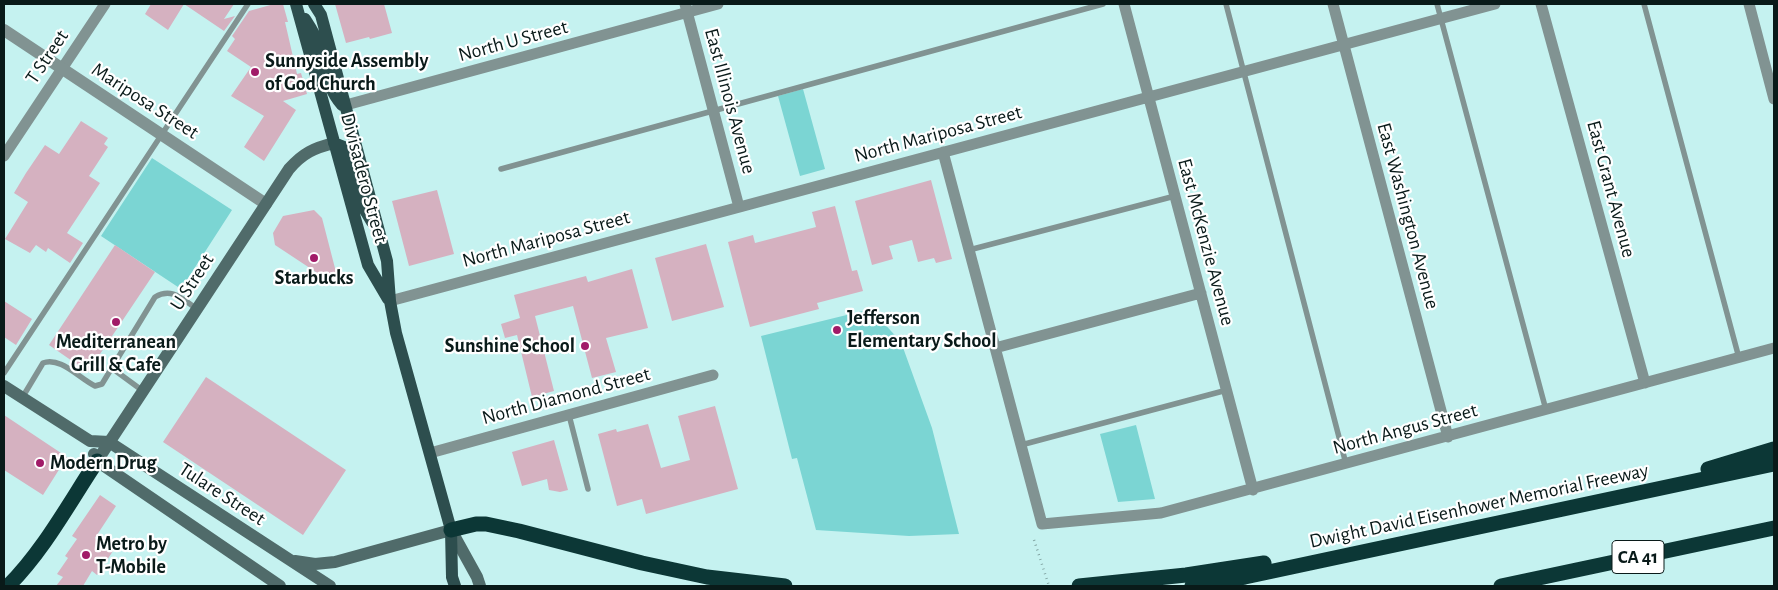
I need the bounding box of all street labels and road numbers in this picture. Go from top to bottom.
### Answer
street label: North U Street [456,15,570,67]
street label: T Street [20,25,74,89]
street label: East Illinois Avenue [699,26,761,176]
street label: Mariposa Street [87,57,203,145]
street label: North Mariposa Street [852,100,1024,168]
street label: Divisadero Street [335,110,393,246]
street label: East Grant Avenue [1581,118,1641,260]
street label: East Washington Avenue [1372,120,1444,312]
street label: East McKenzie Avenue [1172,156,1240,328]
street label: North Mariposa Street [460,205,632,273]
street label: U Street [165,249,219,315]
street label: North Diamond Street [479,362,653,430]
street label: North Angus Street [1330,398,1480,460]
street label: Tulare Street [174,457,270,531]
street label: Dwight David Eisenhower Memorial Freeway [1307,458,1651,554]
road number: CA 41 [1612,540,1664,574]

